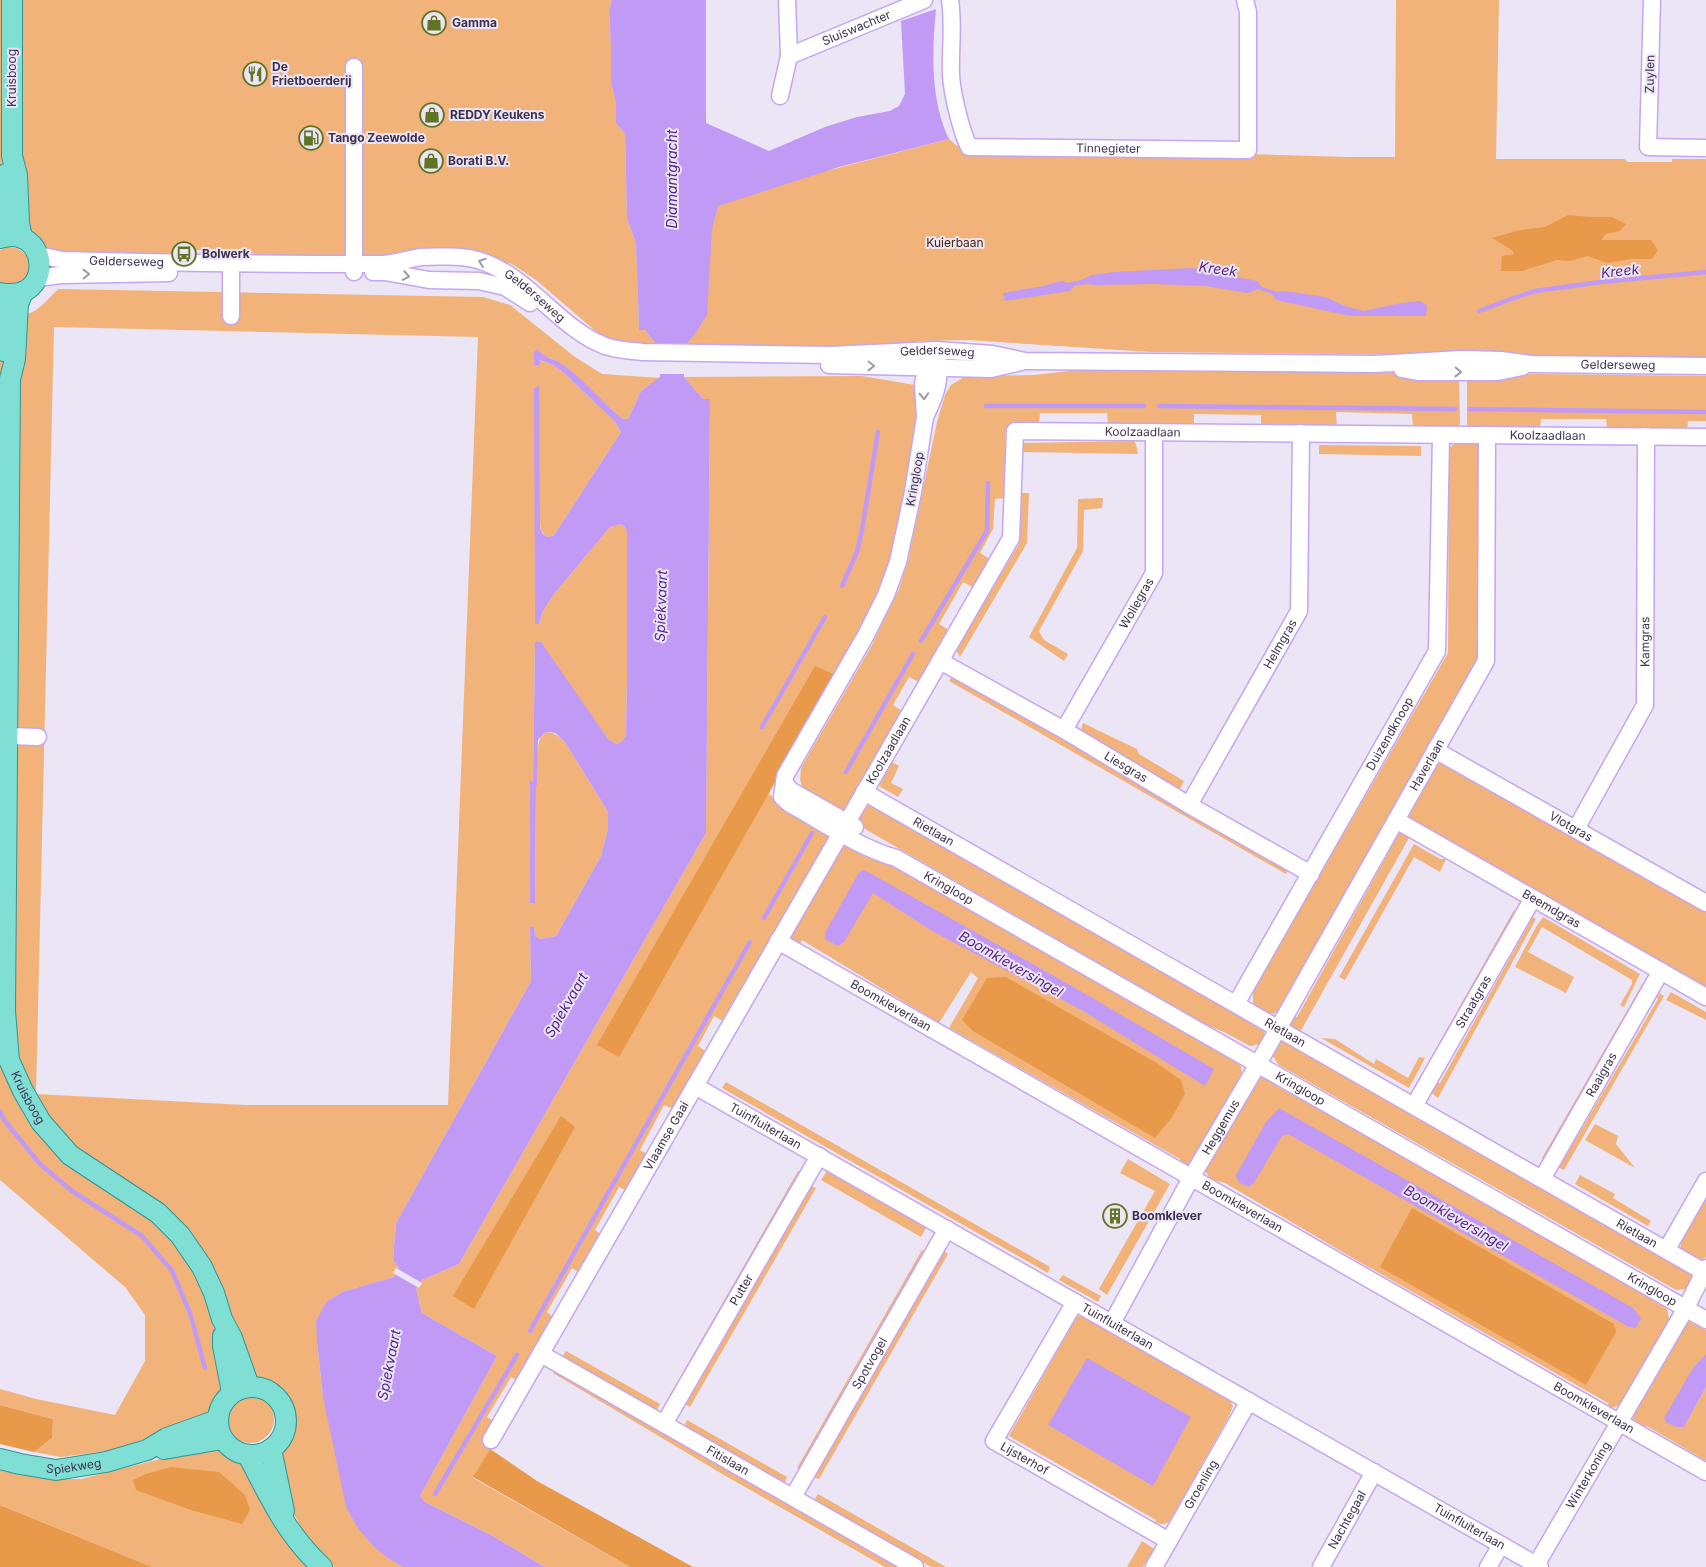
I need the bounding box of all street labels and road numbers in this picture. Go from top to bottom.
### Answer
street label: Sluiswachter [820,7,893,48]
street label: Kruisboog [4,49,19,107]
street label: Zuylen [1642,55,1657,93]
street label: Tinnegieter [1076,140,1141,156]
street label: Gelderseweg [89,253,164,269]
street label: Gelderseweg [502,266,568,325]
street label: Gelderseweg [900,342,975,360]
street label: Gelderseweg [1581,357,1656,372]
street label: Koolzaadlaan [1105,424,1181,439]
street label: Koolzaadlaan [1510,427,1586,443]
street label: Kringloop [902,451,927,507]
street label: Wollegras [1116,575,1157,631]
street label: Helmgras [1260,616,1300,671]
street label: Kamgras [1637,617,1652,667]
street label: Duizendknoop [1363,694,1416,773]
street label: Koolzaadlaan [863,714,914,787]
street label: Haverlaan [1406,736,1447,793]
street label: Liesgras [1102,748,1151,785]
street label: Vlotgras [1547,808,1595,844]
street label: Rietlaan [910,814,957,849]
street label: Kringloop [921,867,976,908]
street label: Beemdgras [1520,886,1584,931]
street label: Straatgras [1452,972,1494,1031]
street label: Boomkleverlaan [848,976,934,1034]
street label: Rietlaan [1262,1014,1309,1050]
street label: Raaigras [1582,1050,1620,1100]
street label: Kringloop [1273,1068,1328,1108]
street label: Kruisboog [8,1069,49,1127]
street label: Heggemus [1198,1097,1242,1157]
street label: Vlaamse Gaai [640,1098,692,1173]
street label: Tuinfluiterlaan [727,1099,804,1152]
street label: Boomkleverlaan [1199,1177,1286,1235]
street label: Rietlaan [1614,1215,1660,1251]
street label: Kringloop [1625,1269,1680,1309]
street label: Putter [726,1271,756,1308]
street label: Tuinfluiterlaan [1079,1300,1156,1352]
street label: Spotvogel [848,1335,890,1392]
street label: Boomkleverlaan [1551,1378,1637,1436]
street label: Lijsterhof [998,1438,1052,1478]
street label: Winterkoning [1563,1439,1613,1511]
street label: Fitislaan [704,1442,752,1478]
street label: Spiekweg [45,1455,102,1477]
street label: Groenling [1181,1457,1221,1512]
street label: Nachtegaal [1325,1488,1369,1551]
street label: Tuinfluiterlaan [1431,1500,1508,1553]

